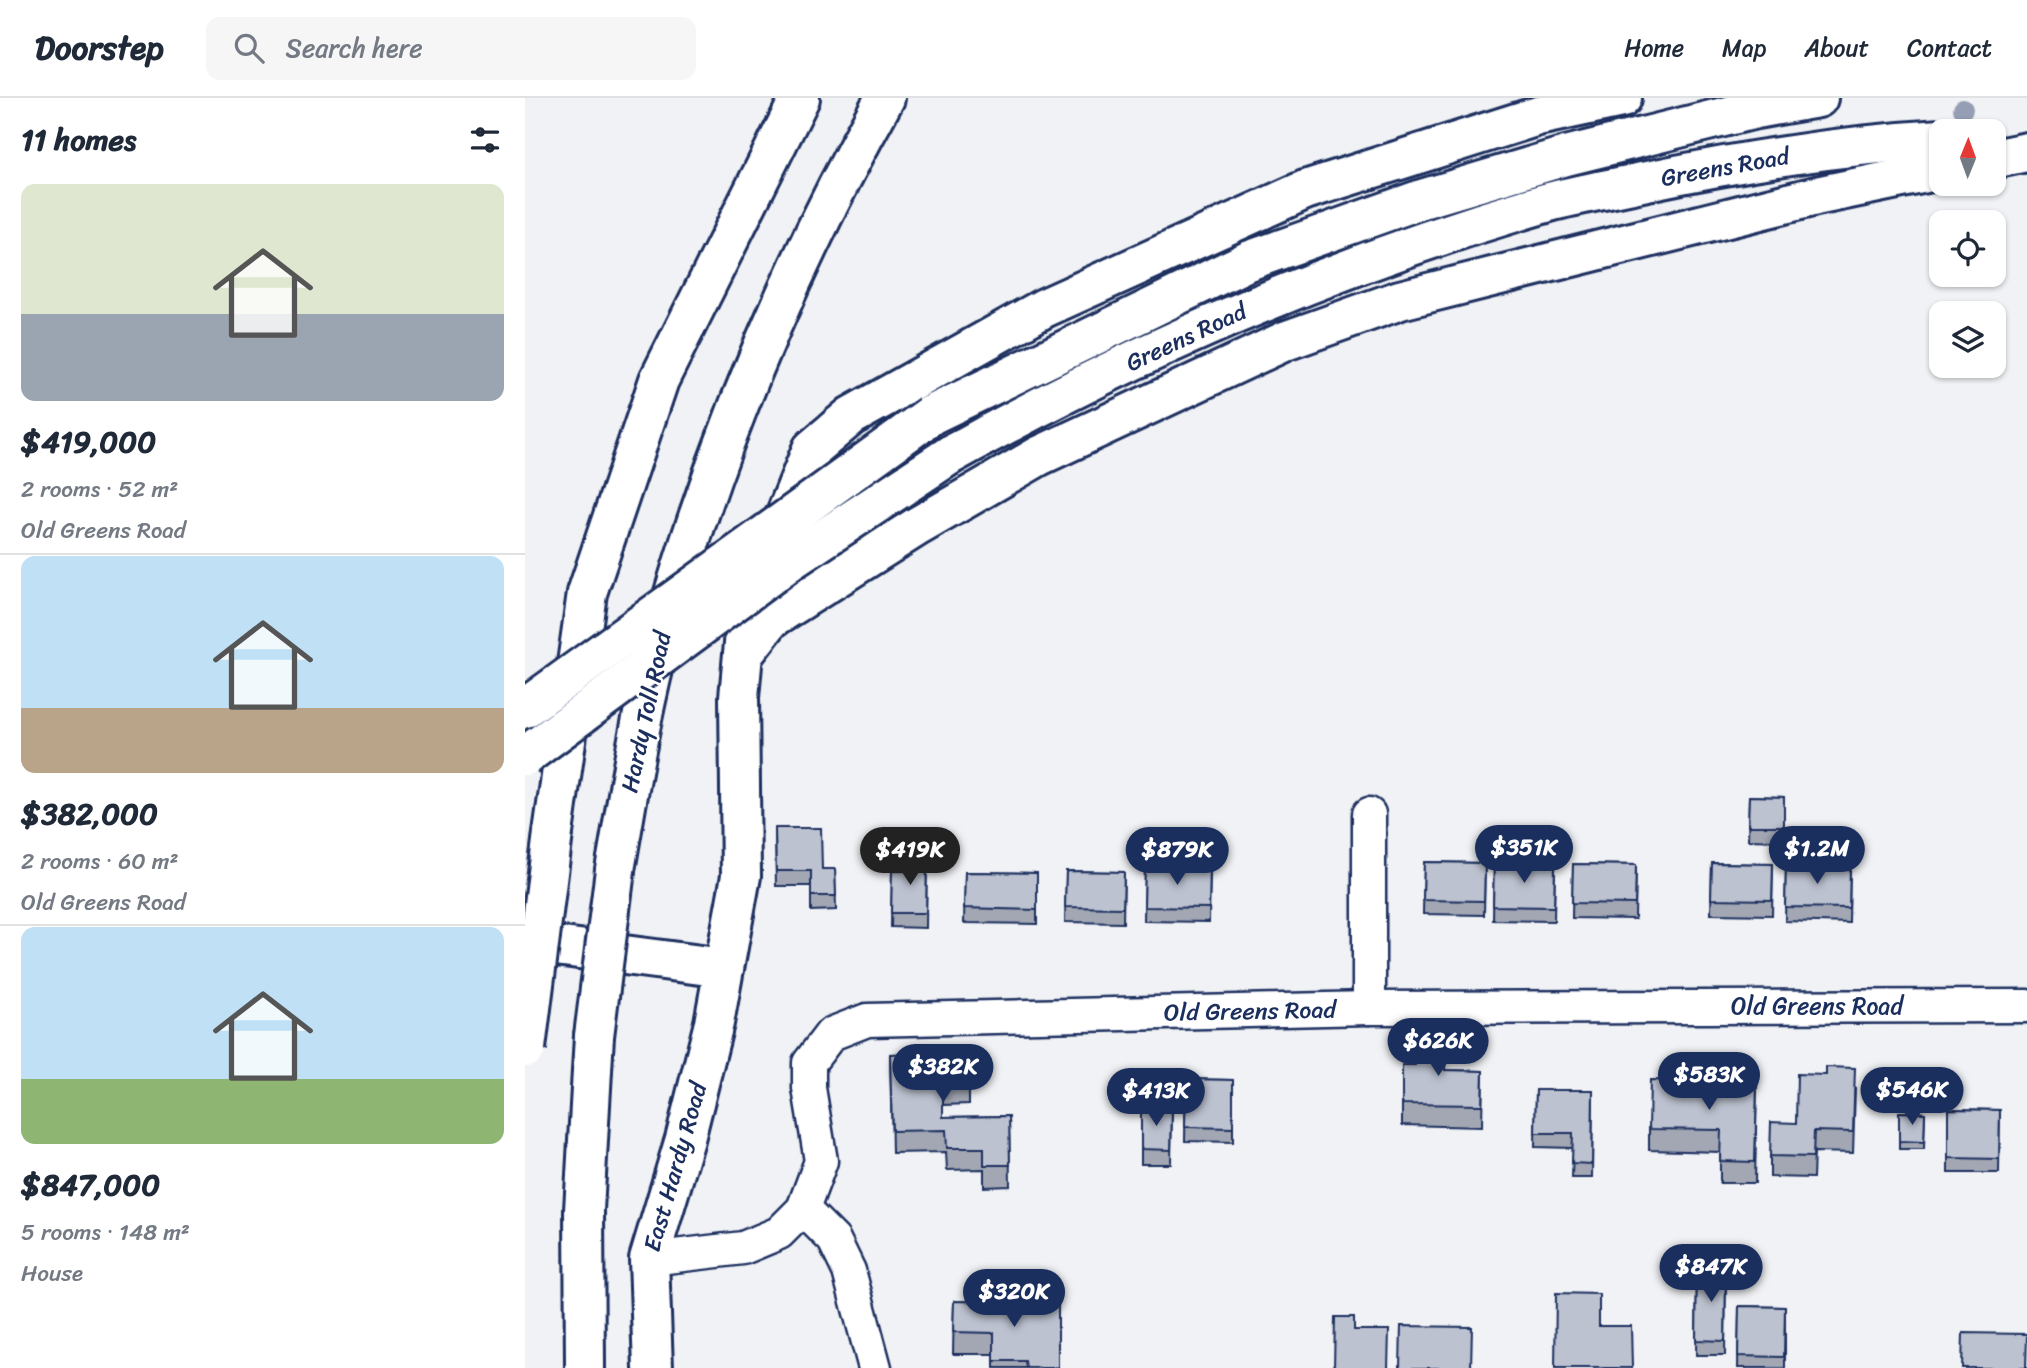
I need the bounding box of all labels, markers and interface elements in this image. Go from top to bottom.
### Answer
search box [206,17,696,80]
text: Doorstep [35,19,164,77]
text: Search here [286,25,423,71]
text: Home [1624,27,1684,69]
text: Map [1722,27,1766,69]
text: About [1804,27,1869,69]
text: Contact [1907,27,1992,69]
icon: search [230,29,268,67]
text: 11 homes [21,113,136,167]
north arrow [1929,119,2005,196]
map controls [1929,119,2006,378]
icon: filters [466,121,504,159]
street label: Greens Road [1658,135,1795,199]
button: locate [1929,210,2006,287]
icon: home [200,230,326,356]
street label: Greens Road [1118,290,1256,383]
button: layers [1929,301,2006,378]
text: $419,000 [21,415,156,469]
text: 2 rooms · 52 m² [21,469,178,510]
text: Old Greens Road [21,510,186,551]
icon: home [200,602,326,728]
street label: Hardy Toll Road [608,626,684,796]
text: $382,000 [21,787,158,841]
pin: $351K [1475,826,1573,885]
pin: $1.2M [1768,826,1866,886]
text: $351K [1491,827,1557,868]
pin: $419K [861,828,959,887]
pin: $879K [1128,828,1226,887]
text: $1.2M [1785,828,1849,869]
text: $419K [876,829,944,870]
text: $879K [1142,829,1212,870]
text: 2 rooms · 60 m² [21,841,179,882]
text: Old Greens Road [21,882,186,923]
icon: home [200,973,326,1099]
street label: Old Greens Road [1731,985,1904,1027]
street label: Old Greens Road [1164,988,1338,1033]
pin: $626K [1389,1018,1487,1078]
text: $626K [1404,1020,1472,1061]
pin: $382K [894,1044,992,1104]
text: $382K [908,1046,978,1087]
pin: $583K [1660,1052,1758,1112]
text: $583K [1674,1054,1744,1095]
pin: $413K [1107,1068,1205,1128]
pin: $546K [1863,1068,1961,1127]
text: $546K [1877,1069,1947,1110]
text: $413K [1123,1070,1189,1111]
street label: East Hardy Road [631,1076,720,1257]
text: $847,000 [21,1158,160,1212]
text: 5 rooms · 148 m² [21,1212,190,1253]
pin: $847K [1662,1244,1760,1304]
text: $847K [1676,1246,1746,1287]
text: House [21,1253,83,1294]
pin: $320K [965,1270,1063,1329]
text: $320K [979,1271,1049,1312]

